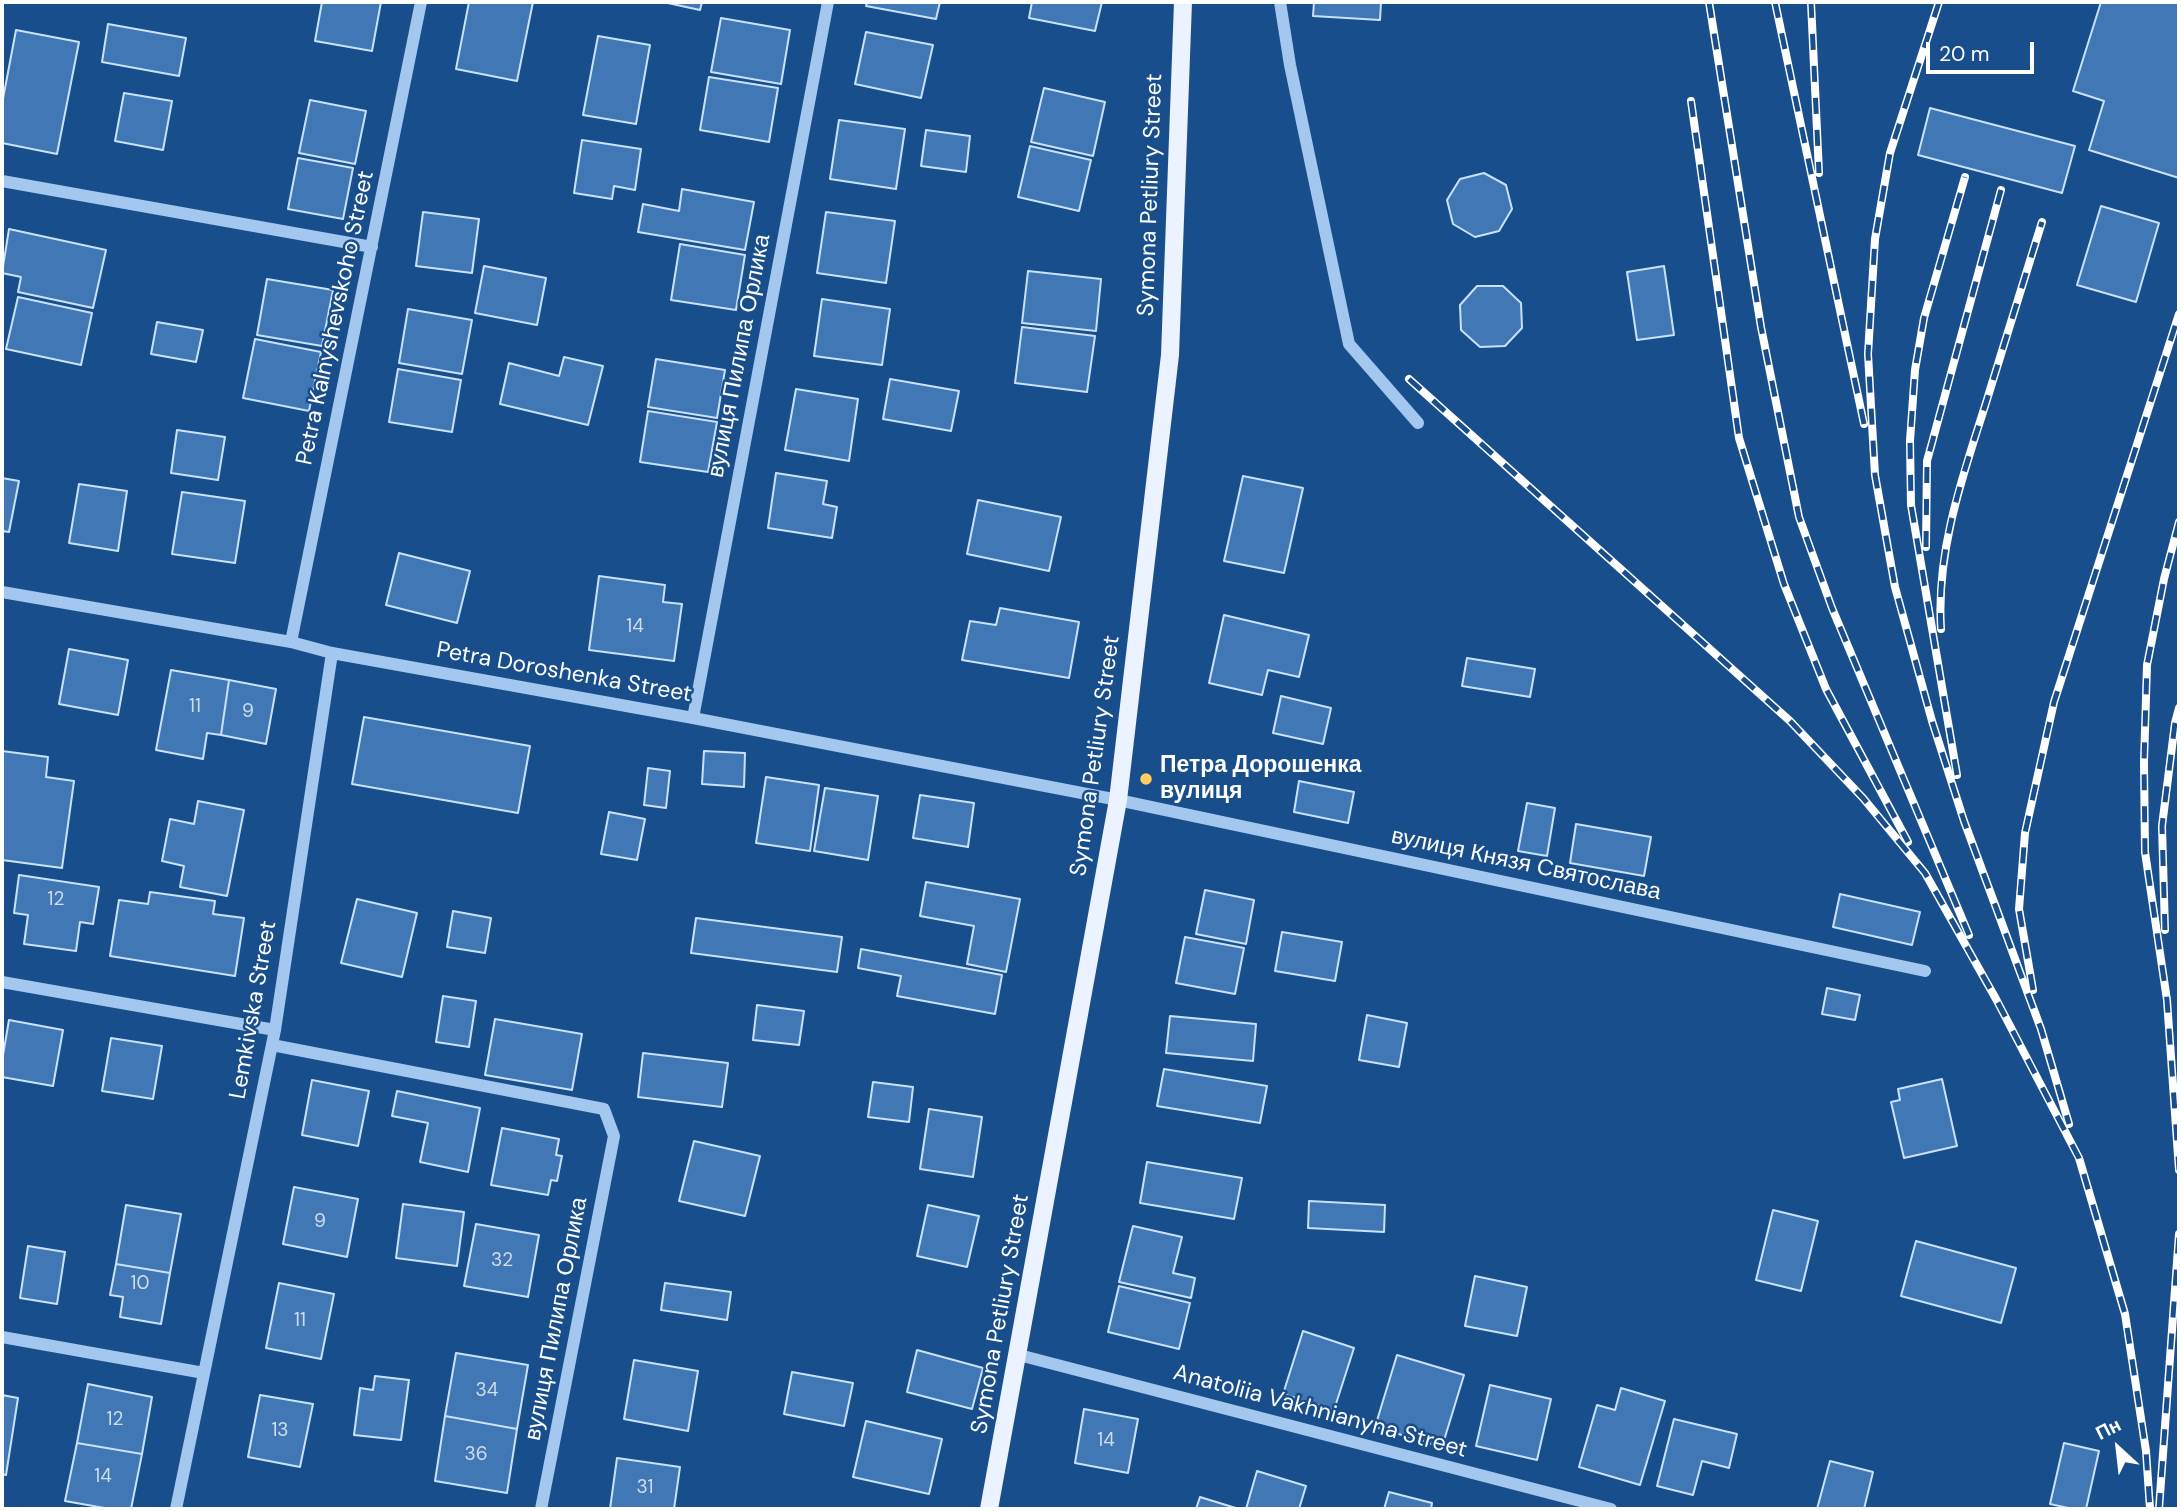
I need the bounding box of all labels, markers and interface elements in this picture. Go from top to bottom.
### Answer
scale bar [1929,28,2038,72]
text: 20 m [1939,40,1990,68]
street label: Symona Petliury Street [1133,73,1169,317]
street label: Petra Kalnyshevskoho Street [291,168,381,468]
street label: вулиця Пилипа Орлика [703,232,777,480]
house number: 14 [626,616,644,638]
street label: Symona Petliury Street [1065,634,1127,878]
street label: Petra Doroshenka Street [434,637,694,709]
house number: 11 [189,696,201,718]
house number: 9 [242,701,254,723]
place label: Петра Дорошенка вулиця [1160,752,1362,806]
marker: Петра Дорошенка вулиця [1138,771,1154,787]
street label: вулиця Князя Святослава [1389,823,1663,907]
house number: 12 [48,889,64,911]
street label: Lemkivska Street [225,919,283,1101]
street label: Symona Petliury Street [966,1192,1036,1436]
street label: вулиця Пилипа Орлика [520,1195,594,1443]
house number: 9 [314,1211,326,1233]
house number: 32 [491,1250,513,1272]
house number: 10 [131,1273,149,1295]
house number: 11 [294,1310,306,1332]
street label: Anatoliia Vakhnianyna Street [1170,1359,1470,1465]
house number: 34 [476,1380,498,1402]
house number: 12 [107,1409,123,1431]
text: Пн [2091,1412,2125,1446]
north arrow [2083,1413,2153,1483]
house number: 13 [271,1420,289,1442]
house number: 14 [1097,1430,1115,1452]
house number: 36 [464,1444,488,1466]
house number: 14 [94,1466,112,1488]
house number: 31 [637,1477,653,1499]

